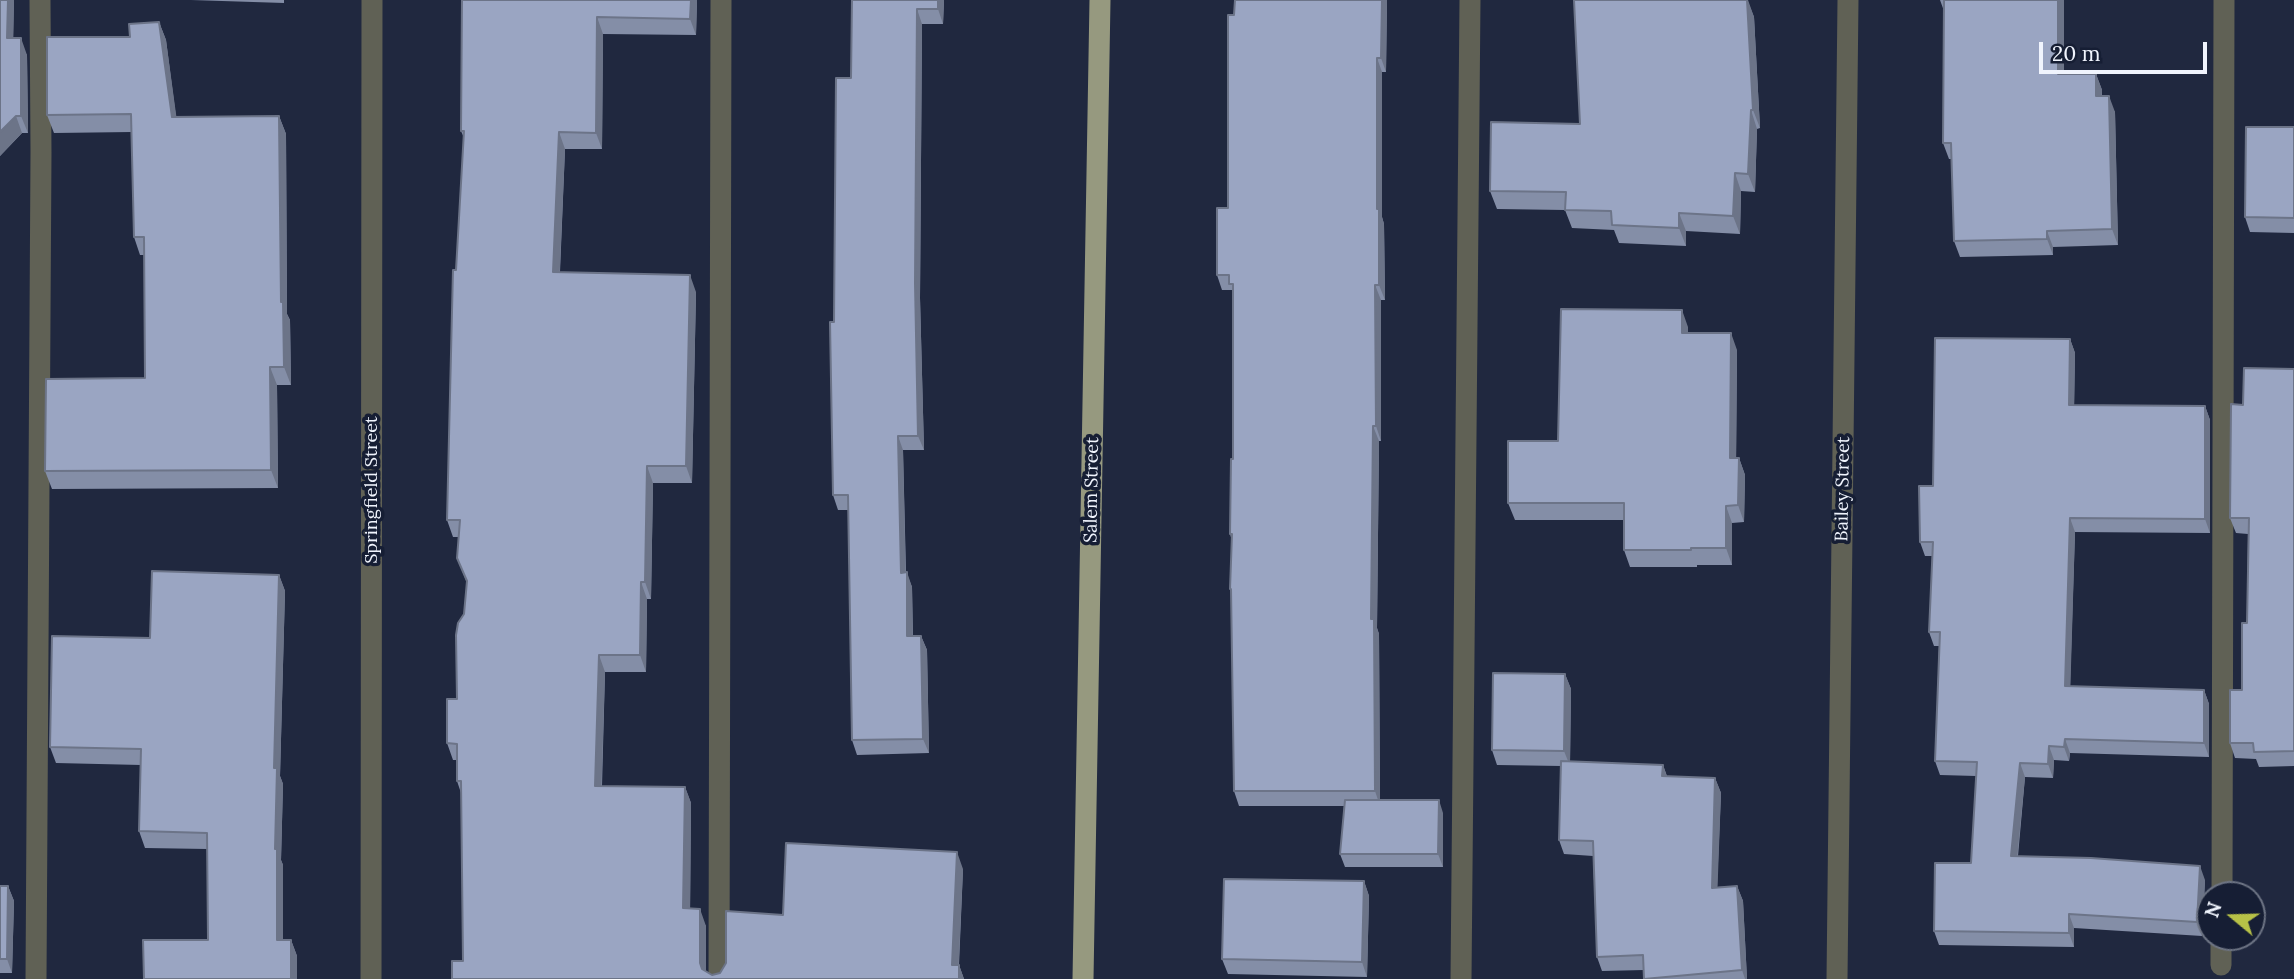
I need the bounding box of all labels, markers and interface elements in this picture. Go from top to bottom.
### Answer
scale bar [2042,28,2210,72]
text: 20 m [2052,40,2101,67]
street label: Springfield Street [361,416,383,564]
street label: Bailey Street [1831,436,1855,542]
street label: Salem Street [1080,437,1104,543]
north arrow [2196,881,2266,951]
text: N [2199,899,2227,921]

